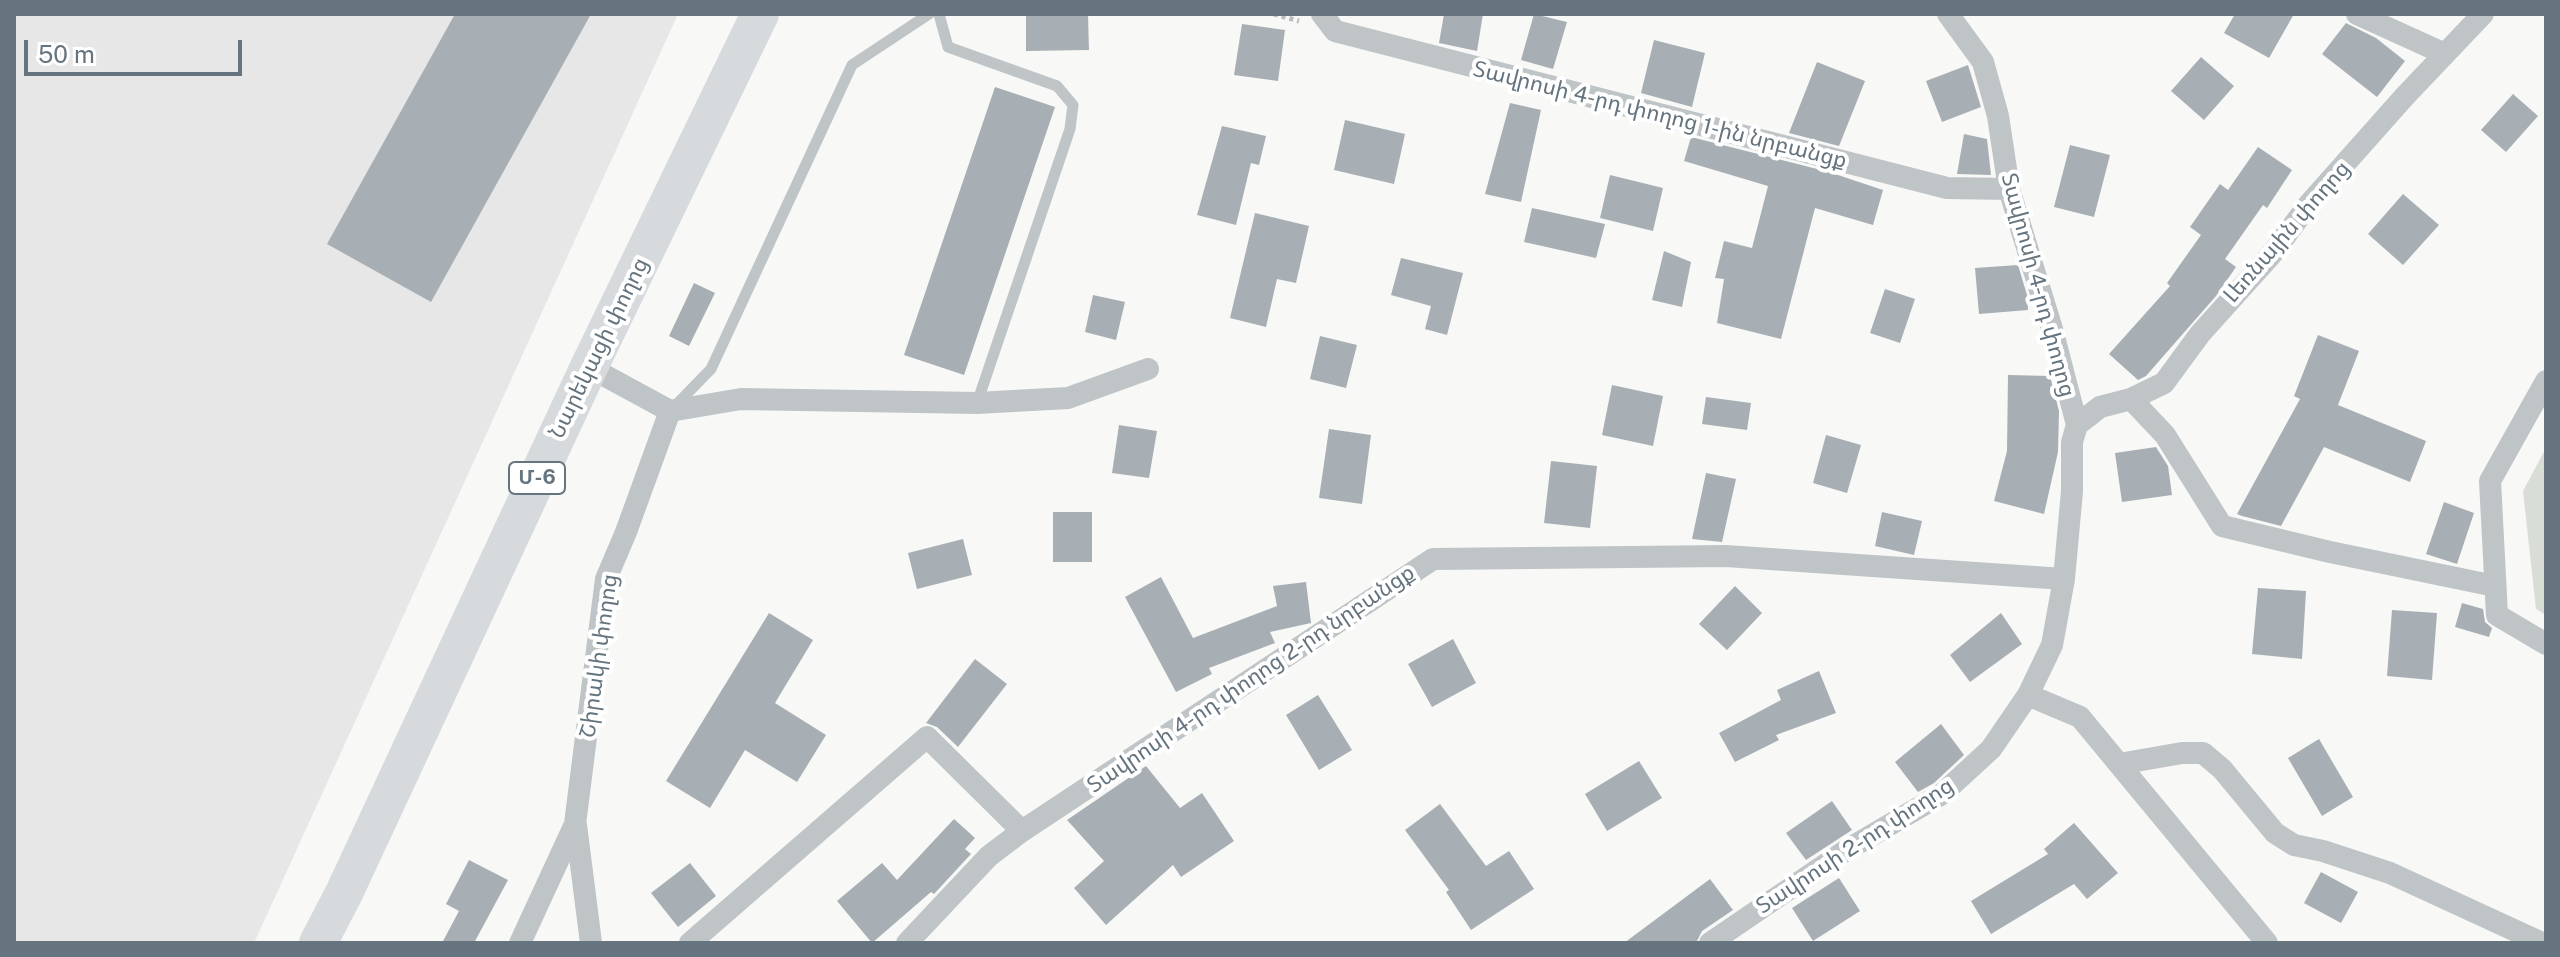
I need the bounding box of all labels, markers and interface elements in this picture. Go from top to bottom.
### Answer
scale bar [28,24,246,74]
text: 50 m [38,40,95,68]
street label: Տավրոսի 4-րդ փողոց 1-ին նրբանցք [1471,56,1849,174]
street label: Լեռնային փողոց [2218,156,2356,308]
street label: Տավրոսի 4-րդ փողոց [1995,170,2081,400]
street label: Նարեկացի փողոց [544,253,654,443]
road number: Մ-6 [509,462,565,494]
street label: Տավրոսի 4-րդ փողոց 2-րդ նրբանցք [1082,559,1420,799]
street label: Շիրակի փողոց [574,572,624,740]
street label: Տավրոսի 2-րդ փողոց [1751,772,1959,920]

